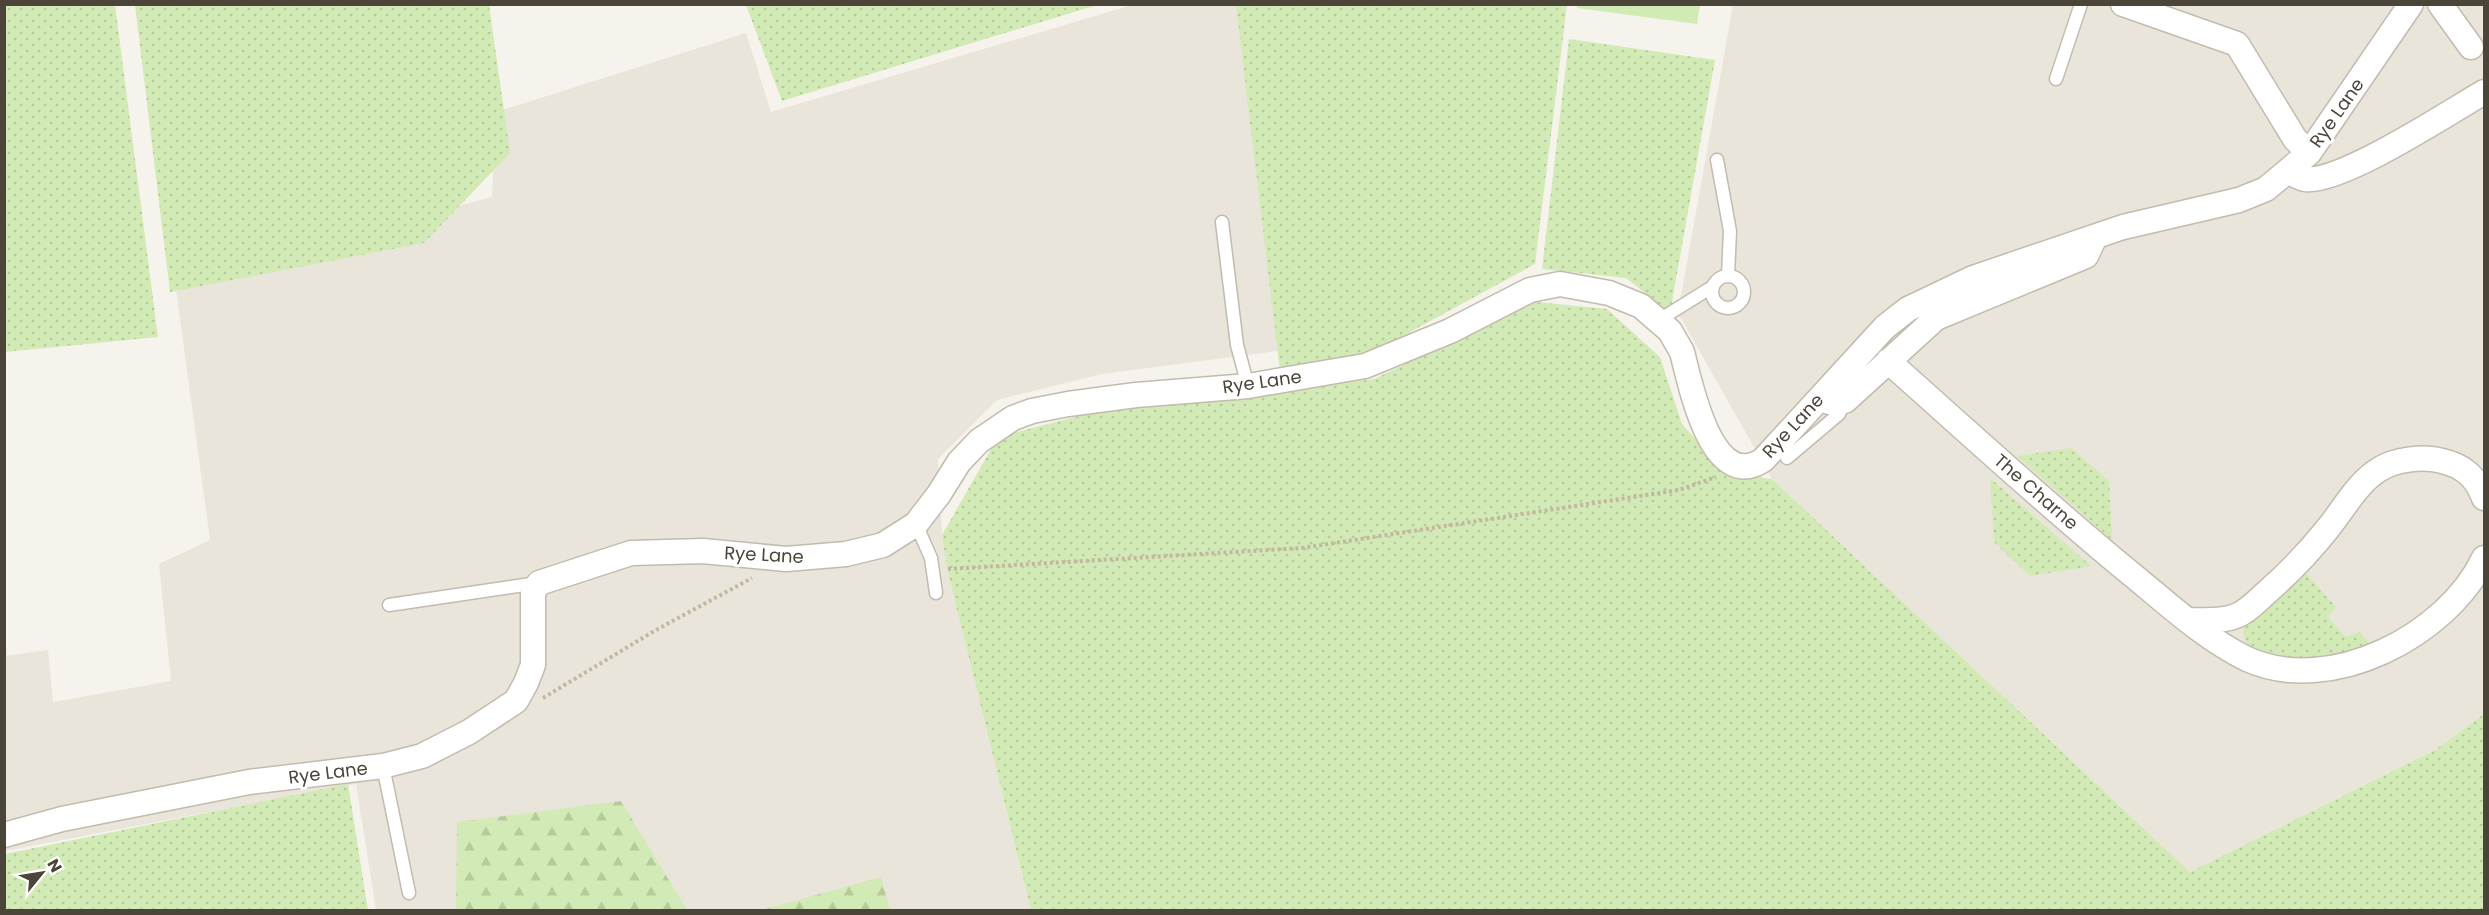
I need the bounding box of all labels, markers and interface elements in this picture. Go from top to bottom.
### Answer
street label: Rye Lane [2304,73,2370,153]
street label: Rye Lane [1221,364,1303,399]
street label: Rye Lane [1756,388,1829,463]
street label: The Charne [1989,448,2084,535]
street label: Rye Lane [724,540,804,569]
street label: Rye Lane [287,755,369,790]
north arrow [12,843,72,903]
text: N [42,855,68,877]

